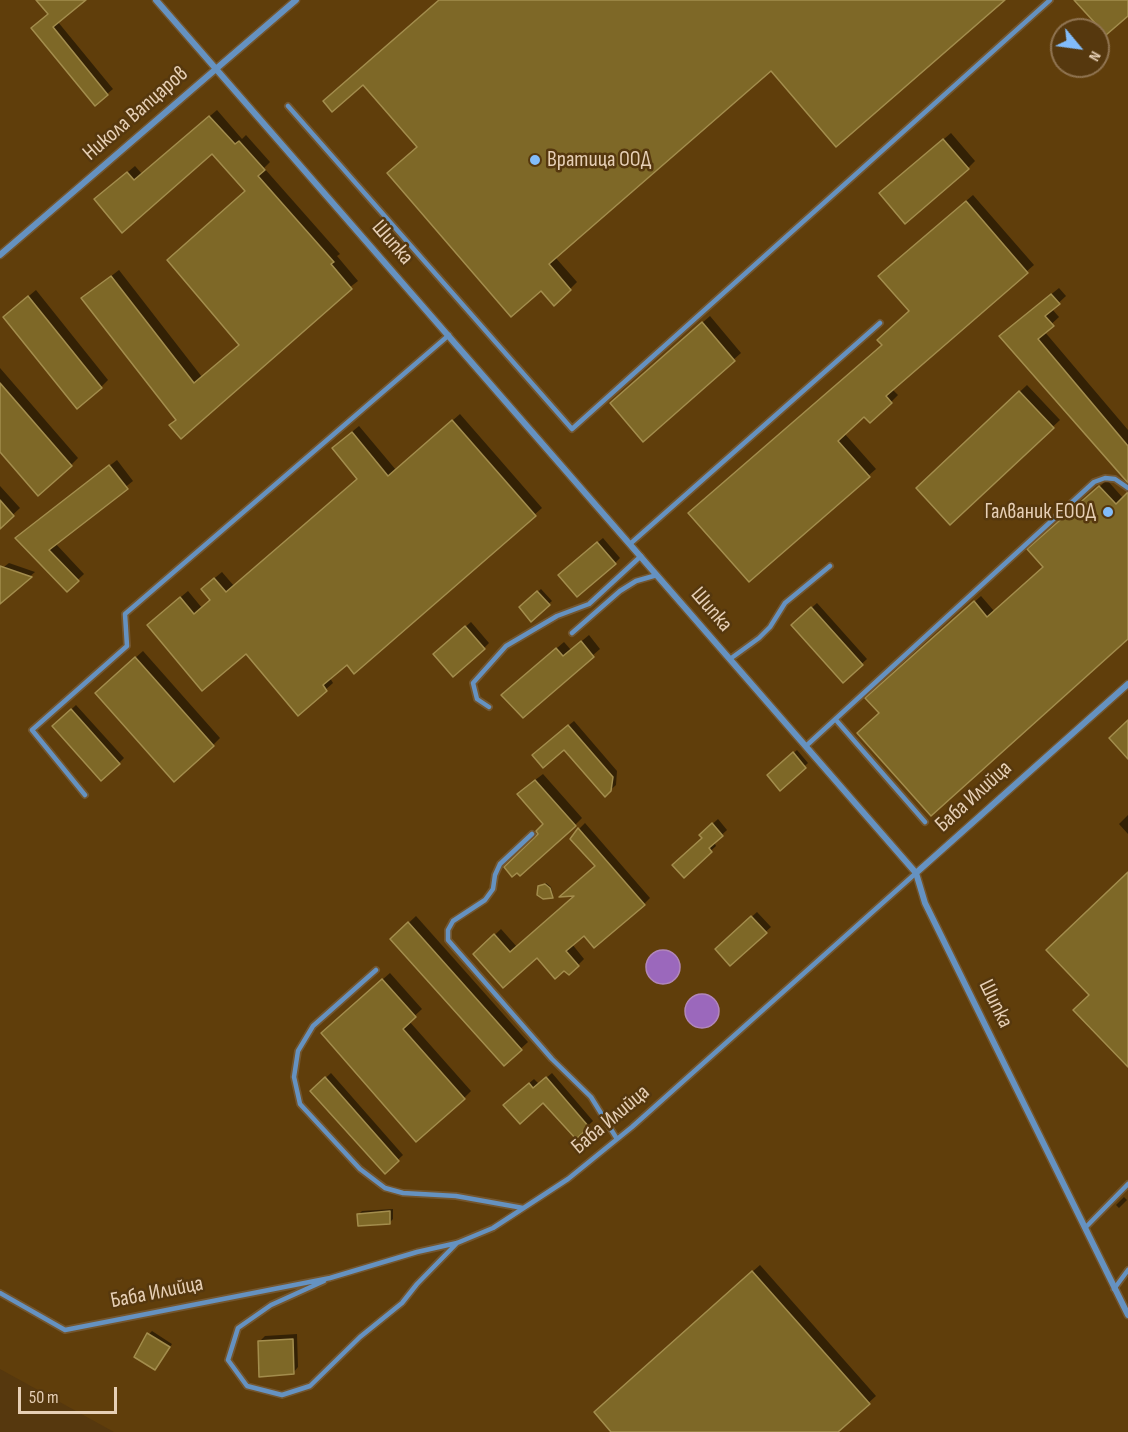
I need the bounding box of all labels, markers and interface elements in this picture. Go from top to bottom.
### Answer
north arrow [1050,18,1110,78]
text: N [1084,48,1105,64]
street label: Никола Вапцаров [78,61,194,167]
place label: Вратица ООД [547,147,651,173]
marker: Вратица ООД [528,153,542,167]
street label: Шипка [366,215,418,271]
place label: Галваник ЕООД [984,499,1096,525]
marker: Галваник ЕООД [1101,505,1115,519]
street label: Шипка [685,582,737,638]
street label: Баба Илийца [930,756,1018,838]
street label: Шипка [972,976,1018,1032]
street label: Баба Илийца [567,1080,655,1160]
street label: Баба Илийца [108,1271,206,1315]
scale bar [21,1375,120,1413]
text: 50 m [29,1387,59,1408]

